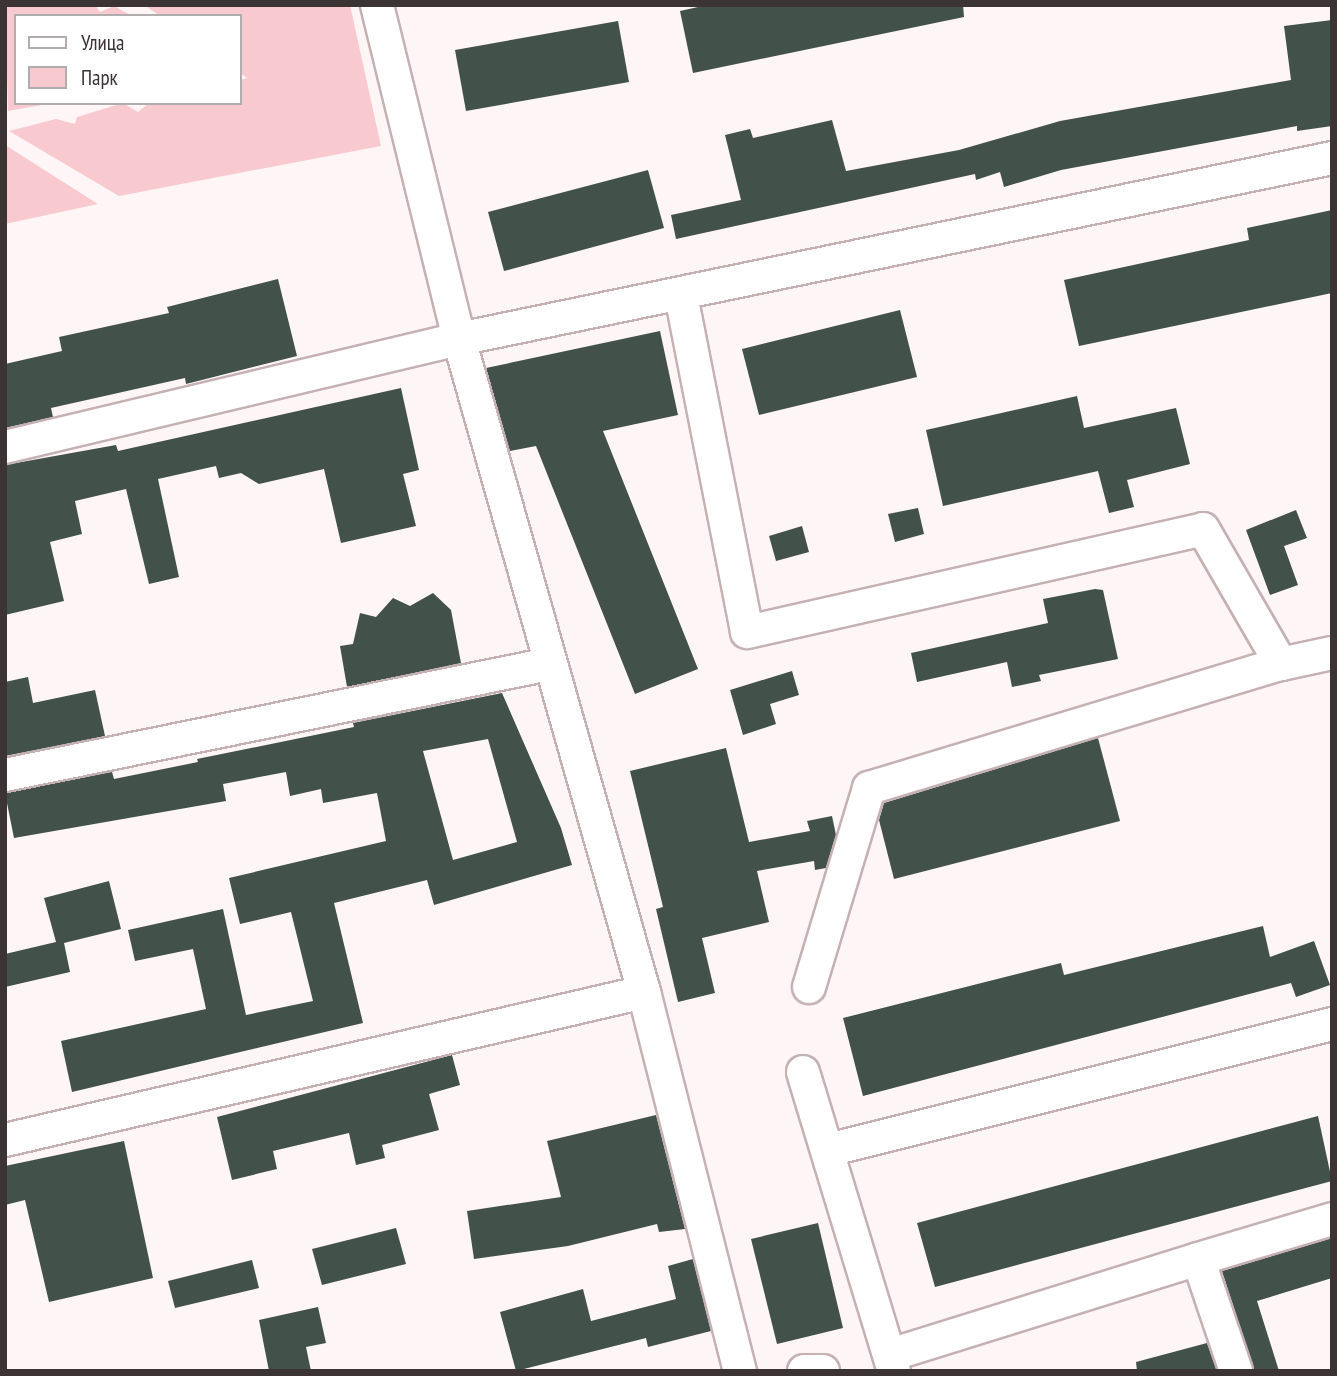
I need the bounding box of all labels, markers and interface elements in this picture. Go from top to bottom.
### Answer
legend [14,14,242,105]
text: Улица [81,29,124,56]
text: Парк [81,64,118,91]

